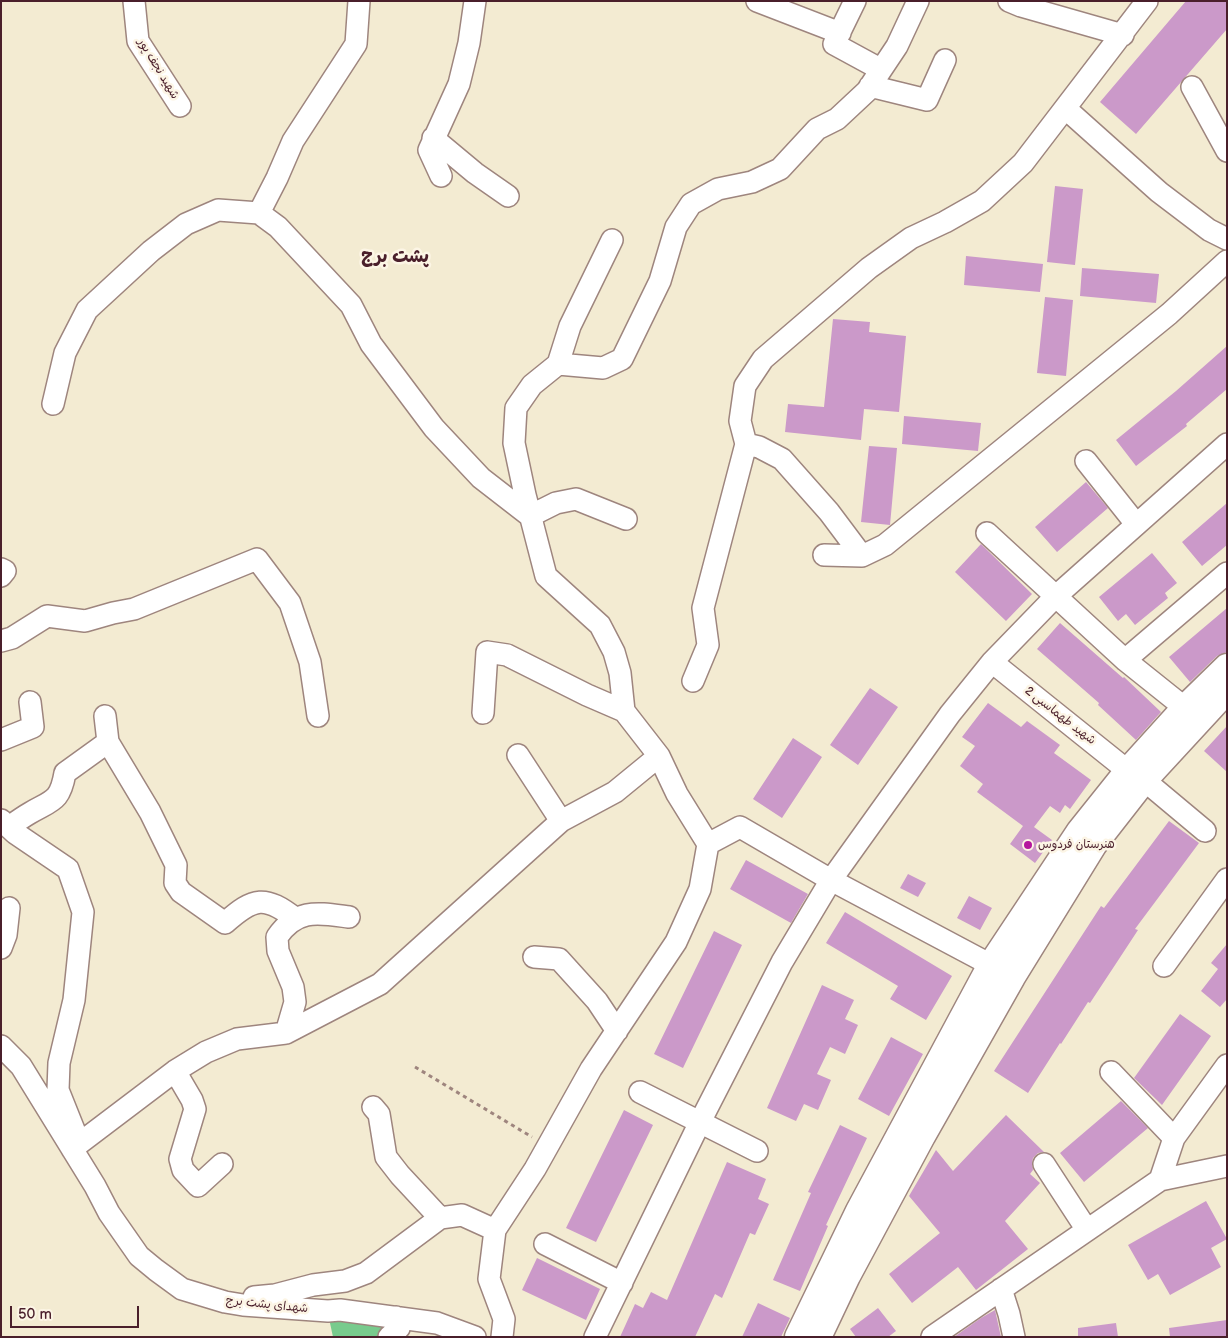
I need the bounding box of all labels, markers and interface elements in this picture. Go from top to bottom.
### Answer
street label: شهید نجف پور [134,36,182,102]
district label: پشت برج [361,246,429,268]
street label: شهید طهماسبی 2 [1022,684,1098,748]
place label: هنرستان فردوس [1038,838,1115,852]
marker: هنرستان فردوس [1022,839,1034,851]
street label: شهدای پشت برج [225,1294,309,1316]
scale bar [12,1296,141,1328]
text: 50 m [18,1305,52,1324]

